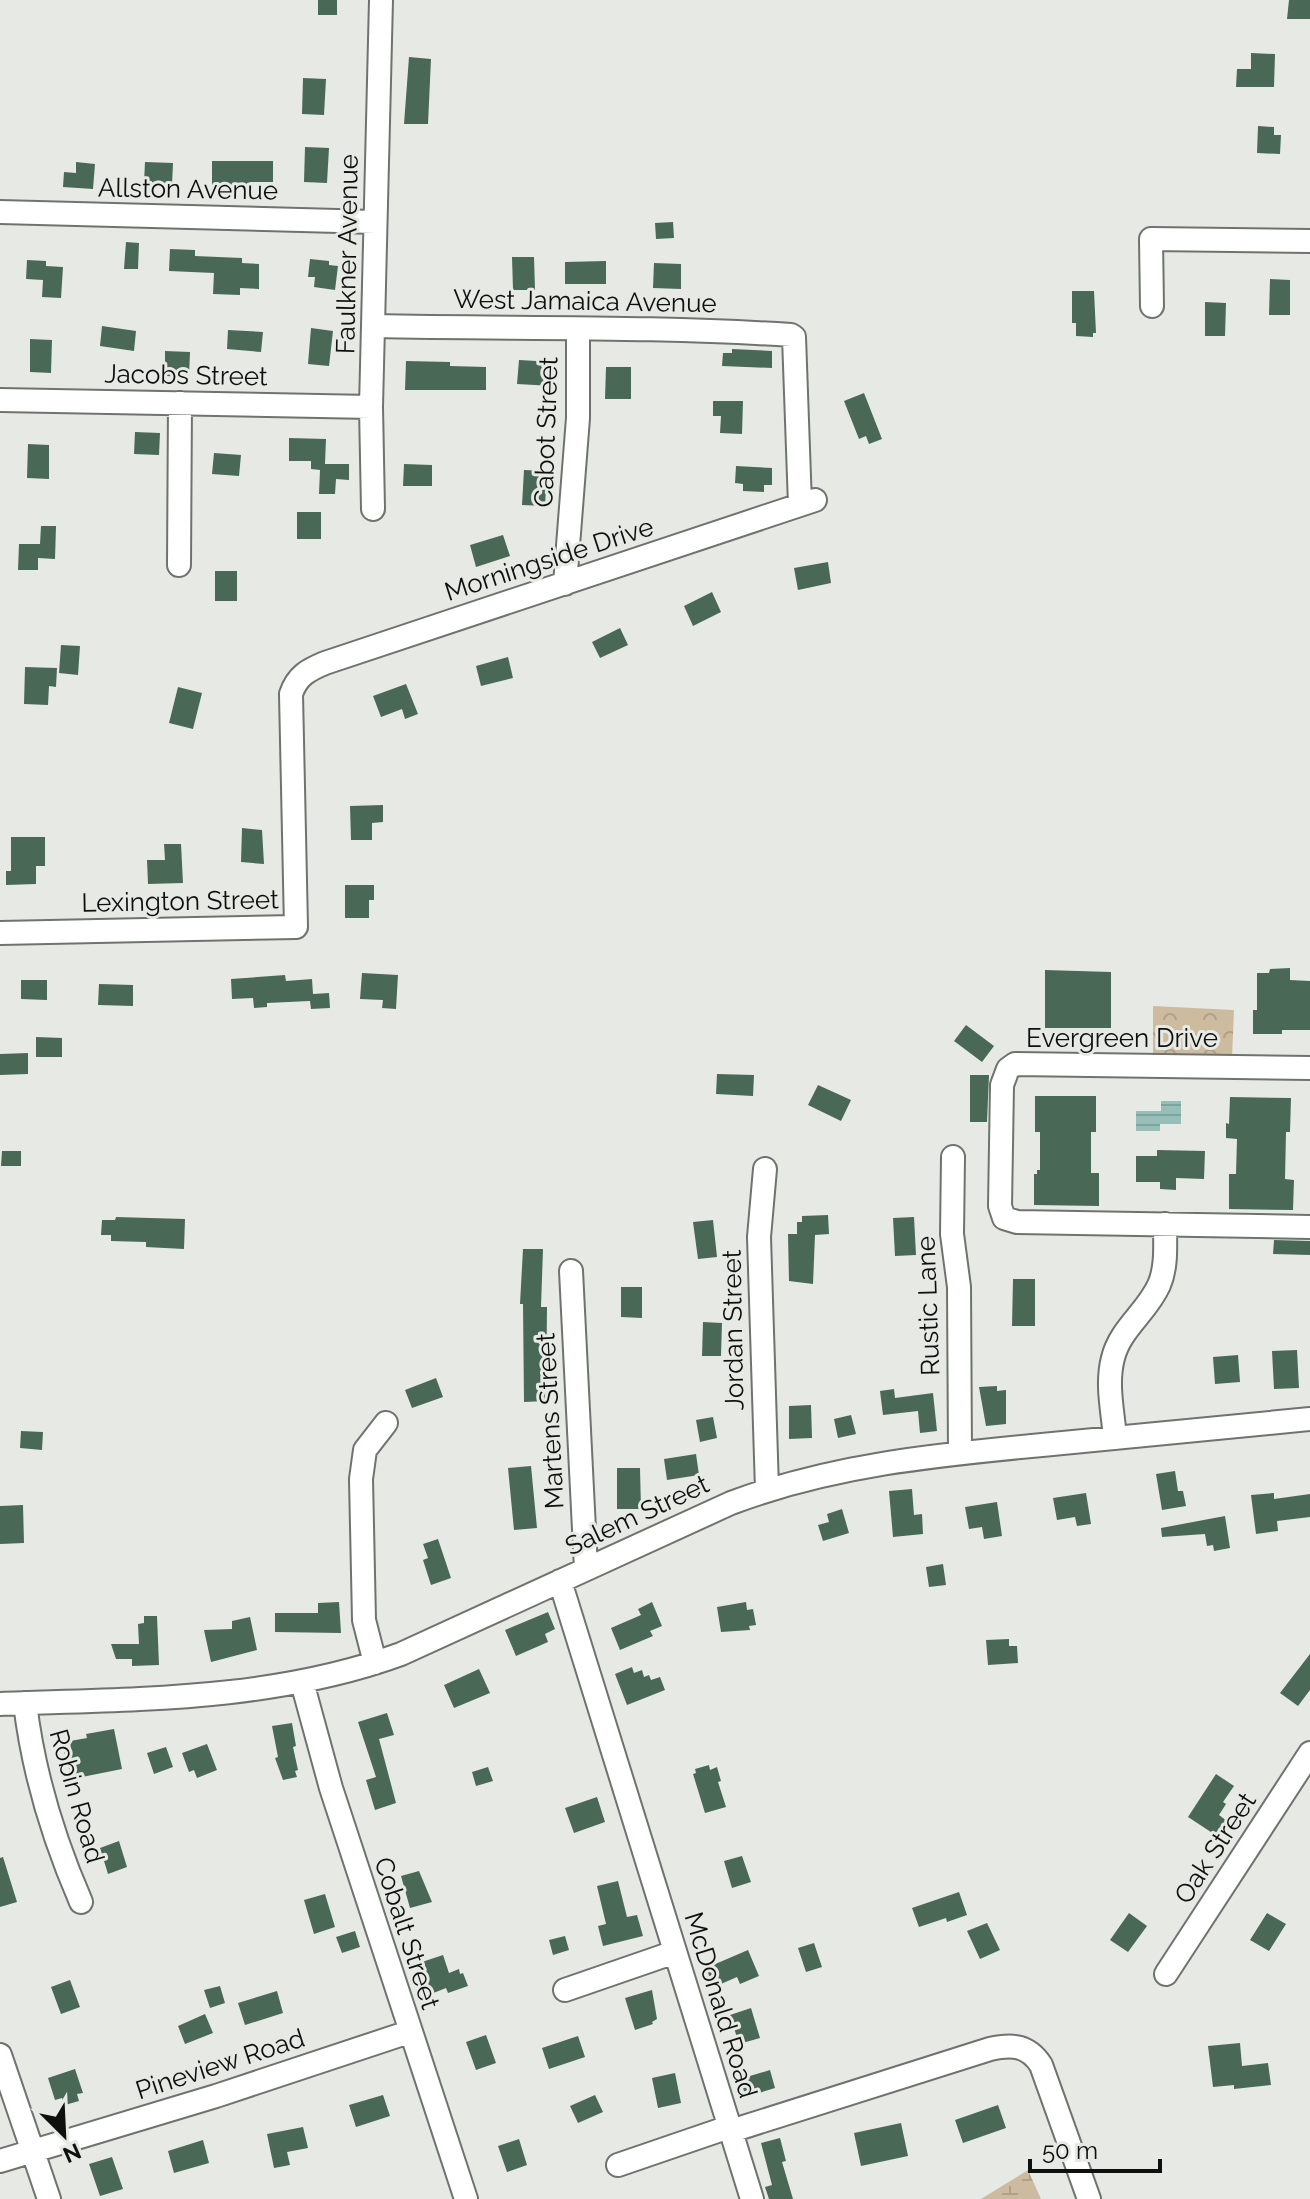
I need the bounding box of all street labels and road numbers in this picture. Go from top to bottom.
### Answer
street label: Faulkner Avenue [330,154,364,354]
street label: Allston Avenue [98,172,278,206]
street label: West Jamaica Avenue [453,284,717,318]
street label: Cabot Street [528,356,564,508]
street label: Jacobs Street [104,359,268,391]
street label: Morningside Drive [441,511,657,607]
street label: Lexington Street [81,884,279,918]
street label: Evergreen Drive [1026,1023,1218,1053]
street label: Rustic Lane [911,1236,945,1376]
street label: Jordan Street [717,1249,749,1411]
street label: Martens Street [530,1332,570,1510]
street label: Salem Street [560,1469,714,1561]
street label: Robin Road [44,1726,110,1866]
street label: Oak Street [1168,1787,1262,1909]
street label: Cobalt Street [368,1853,446,2013]
street label: McDonald Road [679,1909,763,2101]
street label: Pineview Road [132,2023,308,2105]

